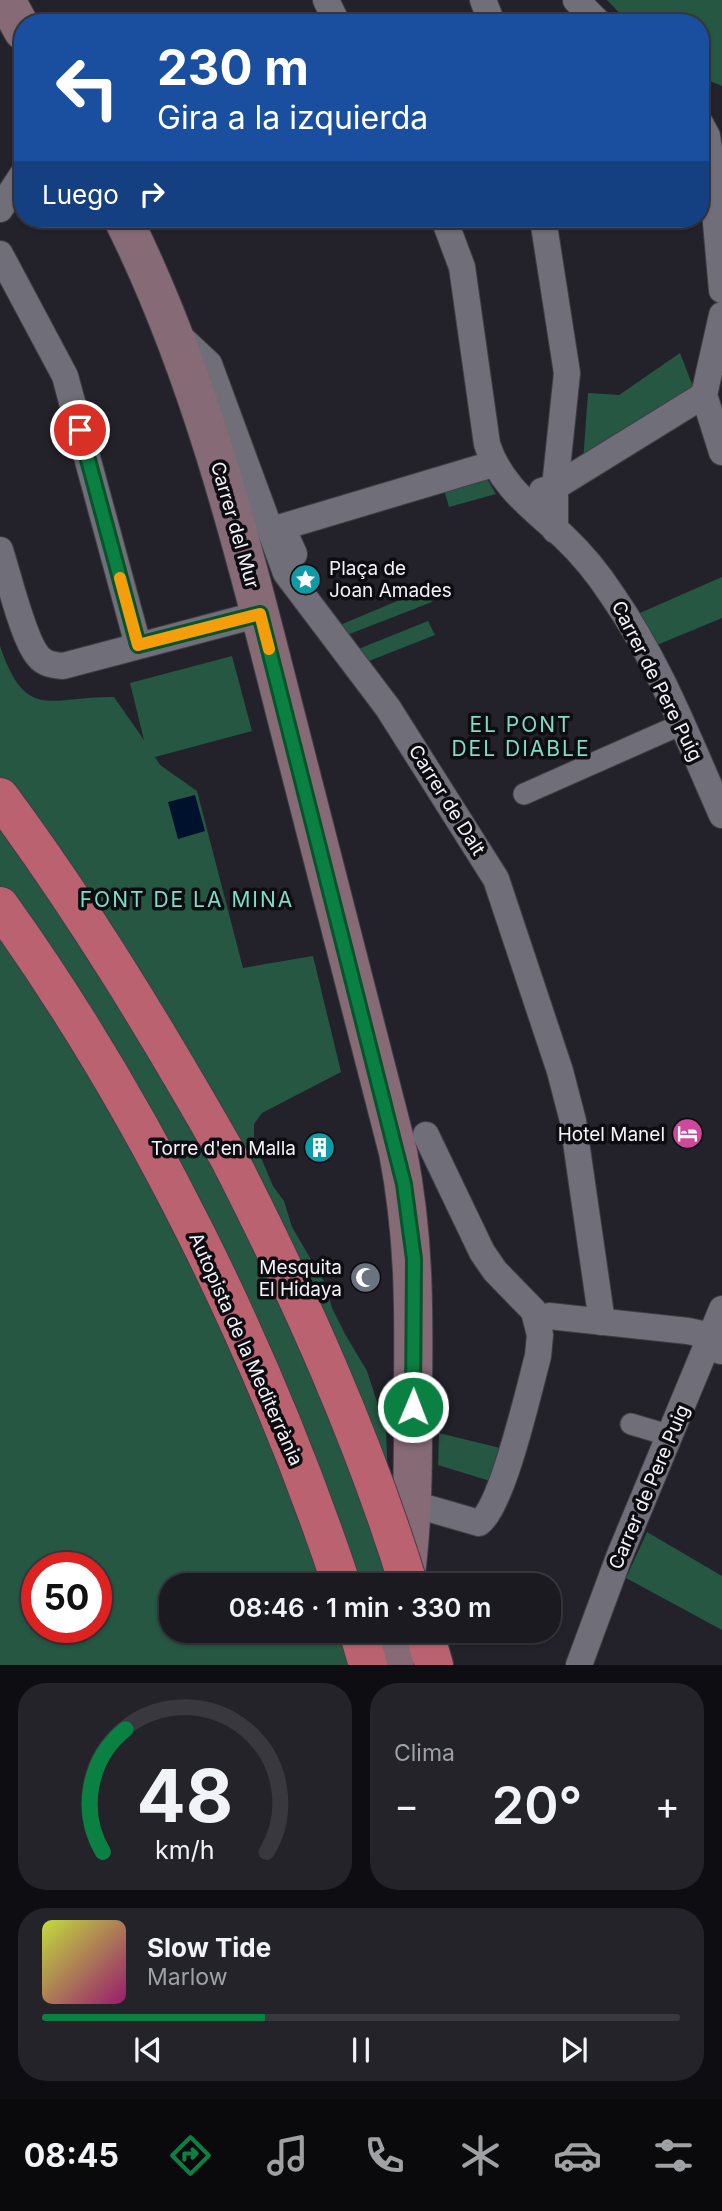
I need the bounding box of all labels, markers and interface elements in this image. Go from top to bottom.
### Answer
text: 230 m [157,38,309,97]
icon: left [42,42,133,133]
text: Gira a la izquierda [157,98,428,137]
icon: right [133,175,171,213]
text: Luego [42,179,119,210]
pin [50,400,110,460]
icon: arrive [61,411,99,449]
street label: Carrer del Mur [206,459,264,591]
place label: Plaça de Joan Amades [329,557,452,602]
place icon: Plaça de Joan Amades [289,562,323,596]
street label: Carrer de Pere Puig [607,597,707,765]
district label: EL PONT DEL DIABLE [451,712,591,761]
street label: Carrer de Dalt [404,740,490,860]
district label: FONT DE LA MINA [80,887,294,912]
hotel icon: Hotel Manel [671,1117,705,1151]
place label: Hotel Manel [558,1123,665,1146]
building icon: Torre d'en Malla [302,1131,336,1165]
place label: Torre d'en Malla [151,1137,296,1160]
street label: Autopista de la Mediterrània [184,1229,308,1469]
place label: Mesquita El Hidaya [259,1256,342,1301]
mosque icon: Mesquita El Hidaya [348,1261,382,1295]
position arrow [376,1370,450,1444]
street label: Carrer de Pere Puig [604,1401,694,1573]
speed limit sign: 50 [21,1552,112,1643]
text: 08:46 · 1 min · 330 m [229,1592,491,1623]
text: Clima [394,1739,455,1767]
text: 48 [137,1752,233,1841]
text: 20° [492,1774,582,1837]
text: − [394,1782,419,1828]
text: + [655,1782,680,1828]
text: km/h [155,1835,215,1865]
text: Slow Tide [147,1932,271,1963]
text: Marlow [147,1963,227,1991]
icon: previous [129,2031,167,2069]
icon: pause [342,2031,380,2069]
icon: next [555,2031,593,2069]
icon: directions [166,2131,215,2180]
icon: music [263,2131,312,2180]
icon: phone [360,2131,409,2180]
icon: climate [456,2131,505,2180]
icon: car [553,2131,602,2180]
icon: filters [649,2131,698,2180]
text: 08:45 [24,2136,119,2175]

